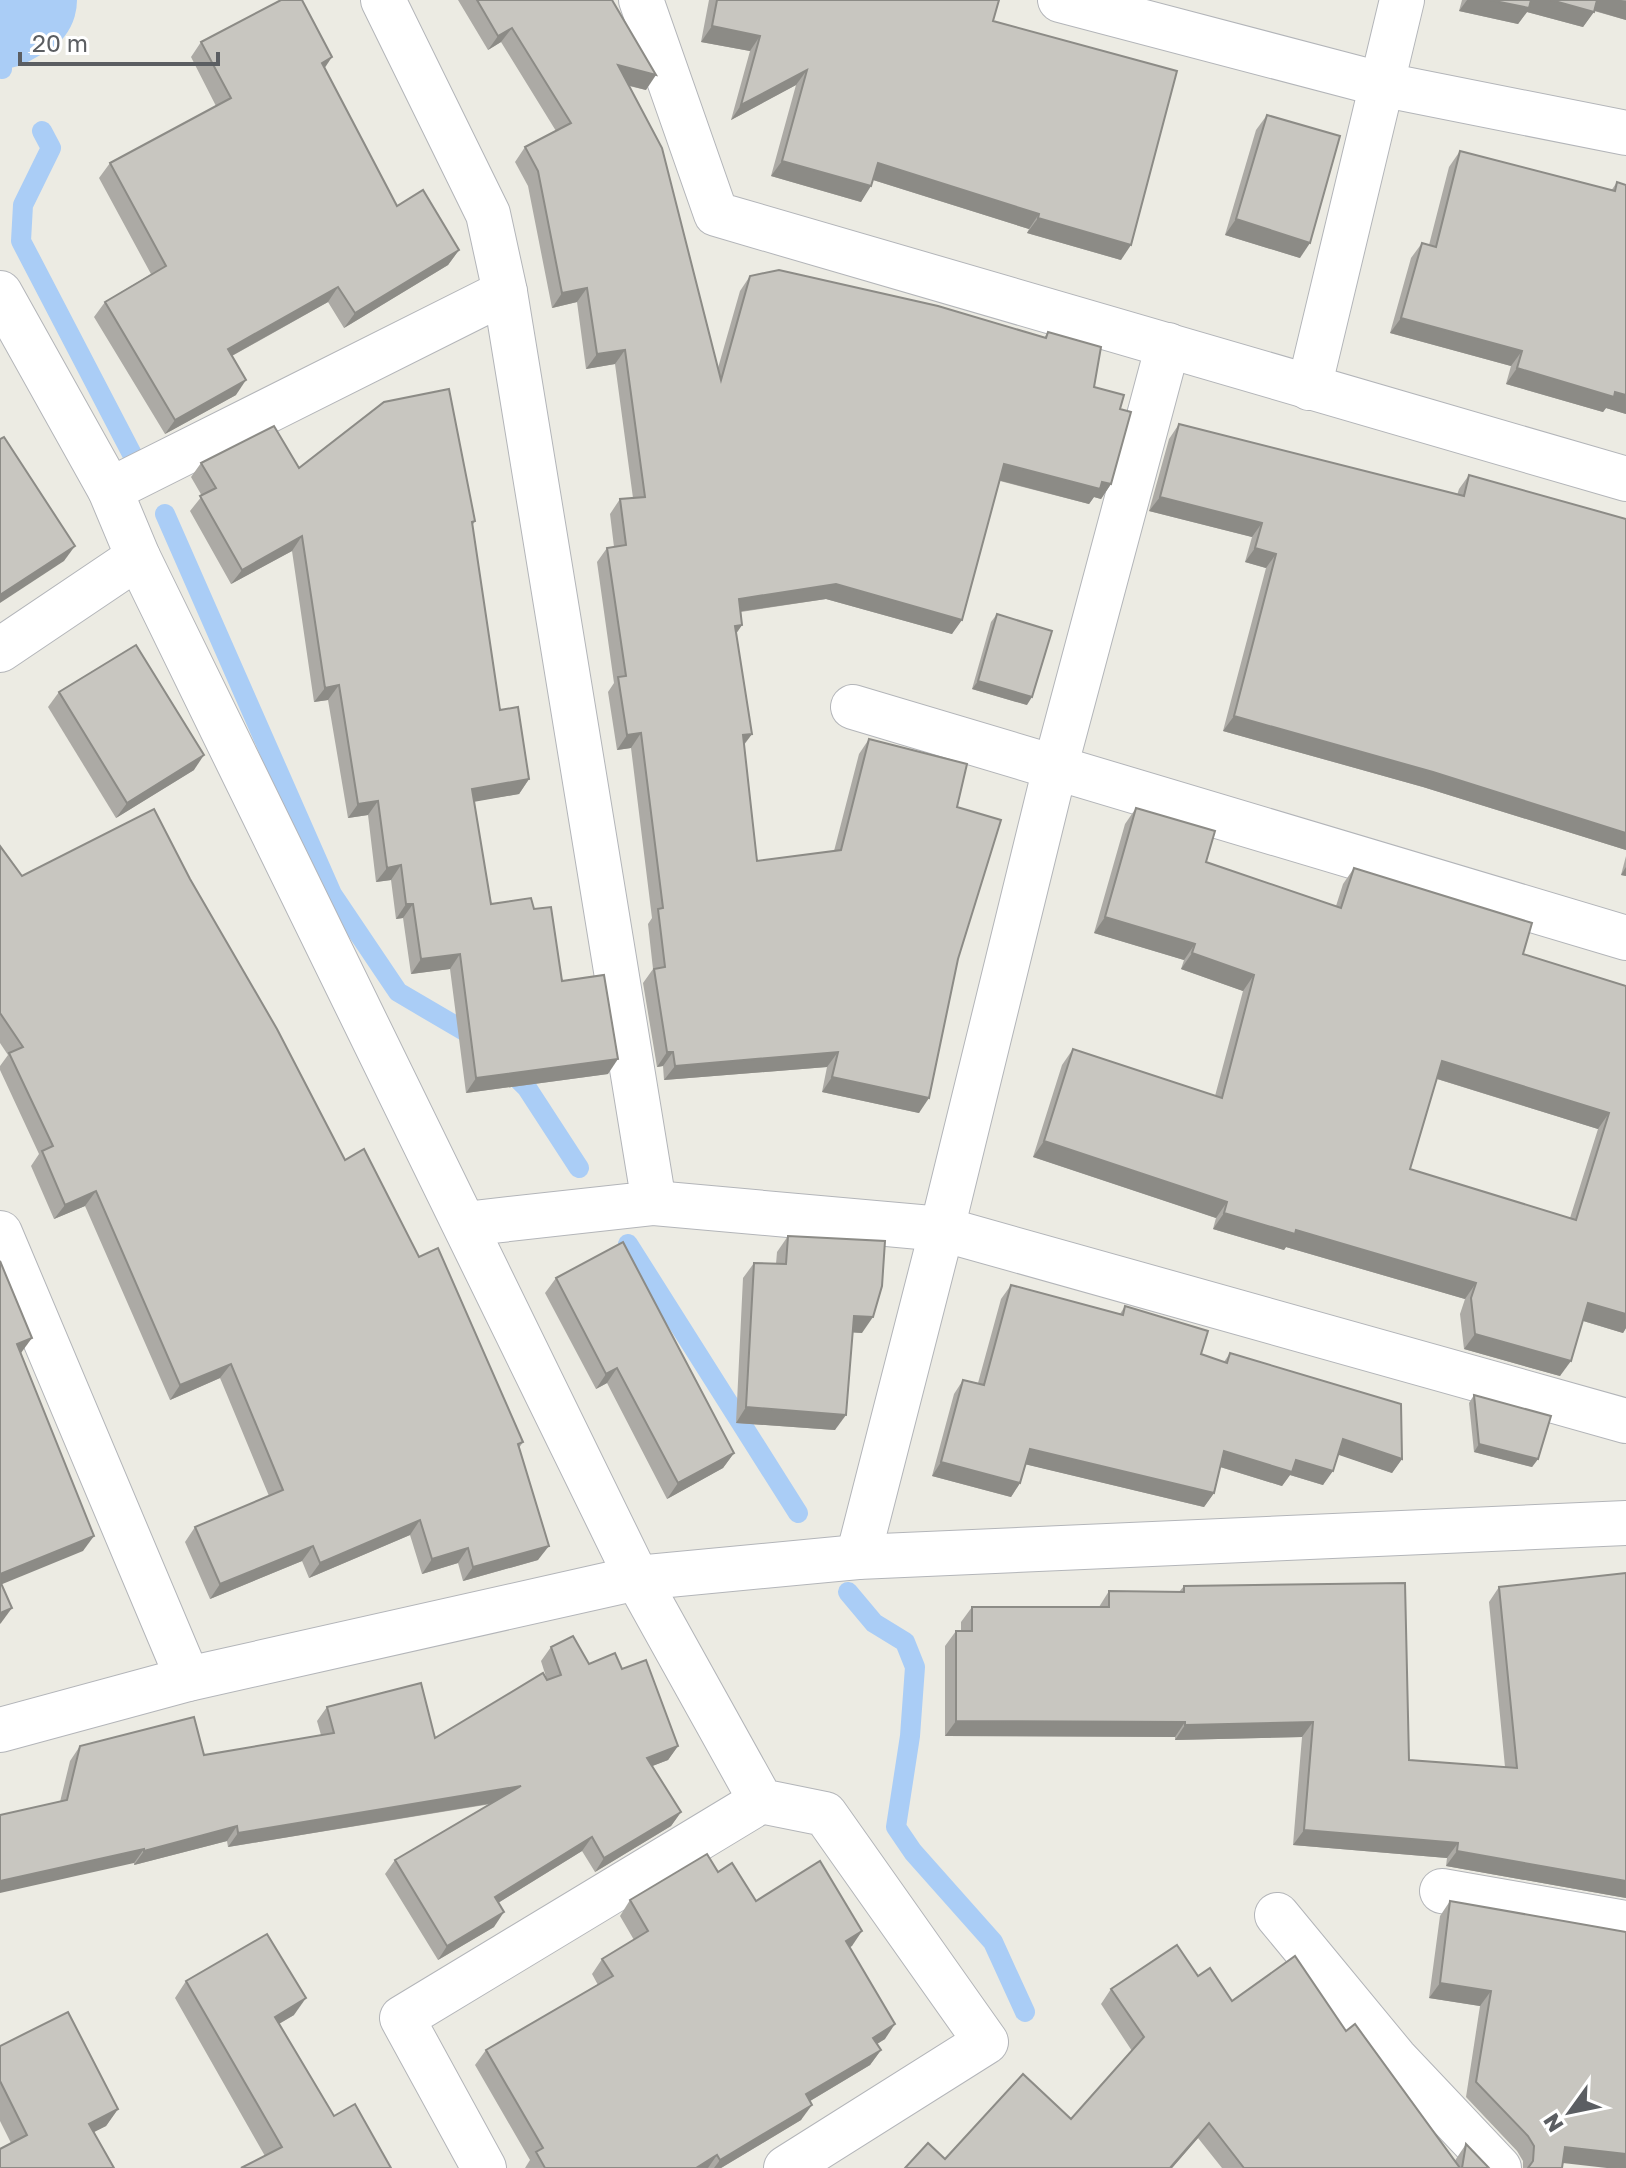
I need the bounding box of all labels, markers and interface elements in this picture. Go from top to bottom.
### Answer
scale bar [20,16,218,66]
text: 20 m [32,28,88,57]
north arrow [1530,2072,1610,2152]
text: N [1537,2109,1569,2138]

